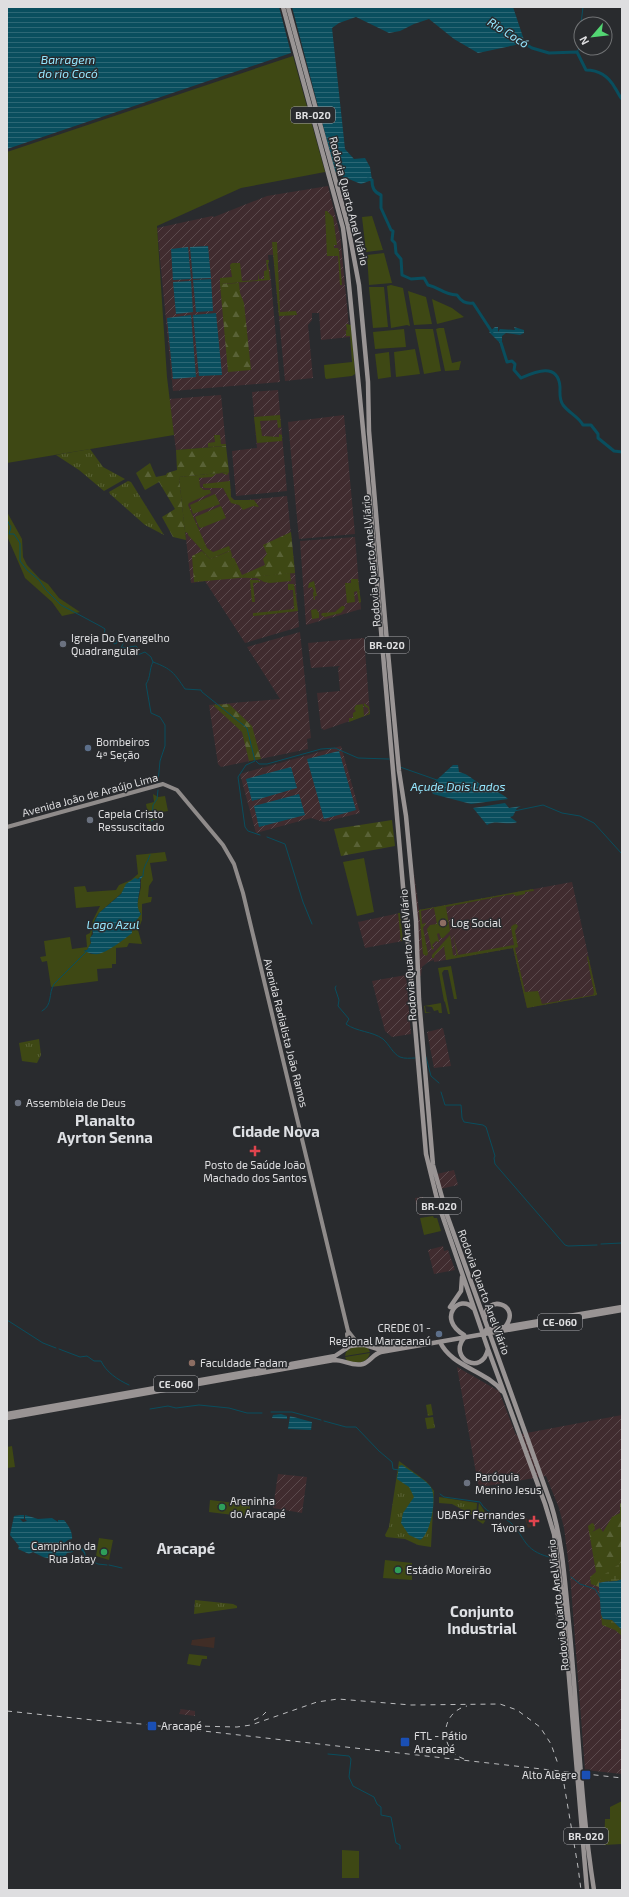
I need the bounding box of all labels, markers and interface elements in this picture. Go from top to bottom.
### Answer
water label: Rio Cocó [485,14,532,50]
north arrow [573,16,613,56]
text: N [576,34,591,47]
water label: Barragem do rio Cocó [38,52,98,80]
road number: BR-020 [291,107,335,123]
street label: Rodovia Quarto Anel Viário [326,135,372,267]
street label: Rodovia Quarto Anel Viário [358,494,384,628]
place label: Igreja Do Evangelho Quadrangular [71,631,170,658]
road number: BR-020 [365,637,409,653]
marker: Igreja Do Evangelho Quadrangular [58,639,68,649]
place label: Bombeiros 4ª Seção [96,735,150,762]
marker: Bombeiros 4ª Seção [83,743,93,753]
street label: Avenida João de Araújo Lima [20,770,160,820]
water label: Açude Dois Lados [409,779,506,794]
place label: Capela Cristo Ressuscitado [98,807,165,833]
marker: Capela Cristo Ressuscitado [85,815,95,825]
street label: Rodovia Quarto Anel Viário [396,888,420,1022]
place label: Log Social [451,916,502,929]
water label: Lago Azul [87,917,139,931]
marker: Log Social [438,918,448,928]
street label: Avenida Radialista João Ramos [262,957,311,1109]
place label: Assembleia de Deus [26,1096,126,1109]
marker: Assembleia de Deus [13,1098,23,1108]
district label: Planalto Ayrton Senna [57,1111,153,1147]
district label: Cidade Nova [232,1122,320,1140]
marker: Posto de Saúde João Machado dos Santos [249,1145,261,1157]
place label: Posto de Saúde João Machado dos Santos [203,1158,307,1184]
road number: BR-020 [417,1198,461,1214]
street label: Rodovia Quarto Anel Viário [455,1227,513,1357]
road number: CE-060 [538,1314,582,1330]
place label: CREDE 01 - Regional Maracanaú [329,1321,431,1347]
marker: CREDE 01 - Regional Maracanaú [434,1329,444,1339]
place label: Faculdade Fadam [200,1356,287,1369]
marker: Faculdade Fadam [187,1358,197,1368]
road number: CE-060 [154,1376,198,1392]
place label: Paróquia Menino Jesus [475,1470,542,1496]
marker: Paróquia Menino Jesus [462,1478,472,1488]
place label: Areninha do Aracapé [230,1494,286,1520]
marker: Areninha do Aracapé [217,1502,227,1512]
place label: UBASF Fernandes Távora [437,1508,525,1534]
marker: UBASF Fernandes Távora [528,1515,540,1527]
street label: Rodovia Quarto Anel Viário [544,1538,572,1672]
place label: Campinho da Rua Jatay [31,1539,96,1565]
district label: Aracapé [157,1539,215,1557]
marker: Campinho da Rua Jatay [99,1547,109,1557]
place label: Estádio Moreirão [406,1563,491,1576]
marker: Estádio Moreirão [393,1565,403,1575]
district label: Conjunto Industrial [447,1602,517,1637]
place label: Aracapé [161,1719,202,1732]
marker: Aracapé [146,1720,158,1732]
place label: FTL - Pátio Aracapé [414,1729,467,1755]
marker: FTL - Pátio Aracapé [399,1736,411,1748]
place label: Alto Alegre [522,1768,577,1781]
marker: Alto Alegre [580,1769,592,1781]
road number: BR-020 [564,1828,608,1844]

